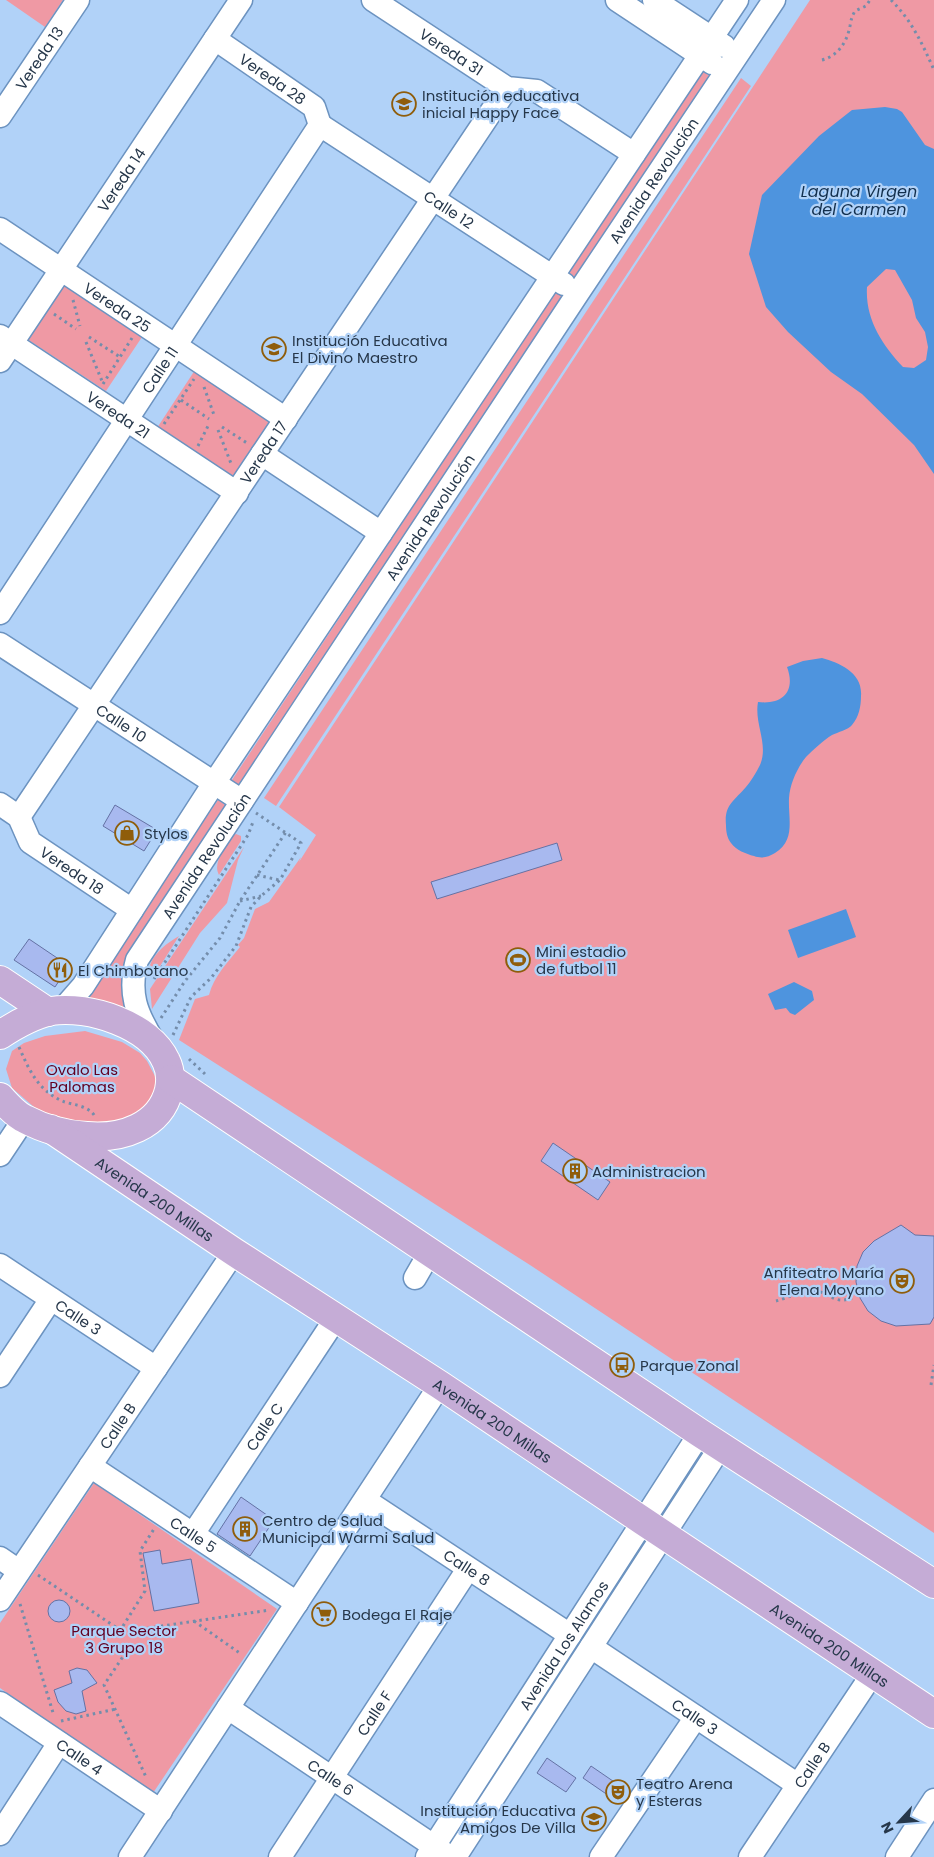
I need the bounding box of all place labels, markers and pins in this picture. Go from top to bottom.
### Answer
place label: Institución educativa inicial Happy Face [422,85,579,123]
school or university icon: Institución educativa inicial Happy Face [391,91,417,117]
place label: Institución Educativa El Divino Maestro [292,330,448,368]
school or university icon: Institución Educativa El Divino Maestro [261,336,287,362]
shop icon: Stylos [114,820,140,846]
place label: Stylos [144,823,188,844]
place label: Mini estadio de futbol 11 [536,941,626,979]
sports icon: Mini estadio de futbol 11 [505,947,531,973]
restaurant icon: El Chimbotano [47,957,73,983]
place label: El Chimbotano [78,960,188,981]
building icon: Administracion [562,1158,588,1184]
place label: Administracion [592,1161,706,1182]
place label: Anfiteatro María Elena Moyano [764,1262,884,1300]
theatre icon: Anfiteatro María Elena Moyano [889,1268,915,1294]
bus stop icon: Parque Zonal [609,1352,635,1378]
place label: Parque Zonal [640,1355,739,1376]
place label: Centro de Salud Municipal Warmi Salud [262,1510,434,1548]
building icon: Centro de Salud Municipal Warmi Salud [232,1516,258,1542]
supermarket icon: Bodega El Raje [311,1601,337,1627]
place label: Bodega El Raje [342,1604,452,1625]
place label: Teatro Arena y Esteras [636,1773,733,1811]
theatre icon: Teatro Arena y Esteras [605,1779,631,1805]
place label: Institución Educativa Amigos De Villa [420,1800,576,1838]
school or university icon: Institución Educativa Amigos De Villa [581,1806,607,1832]

